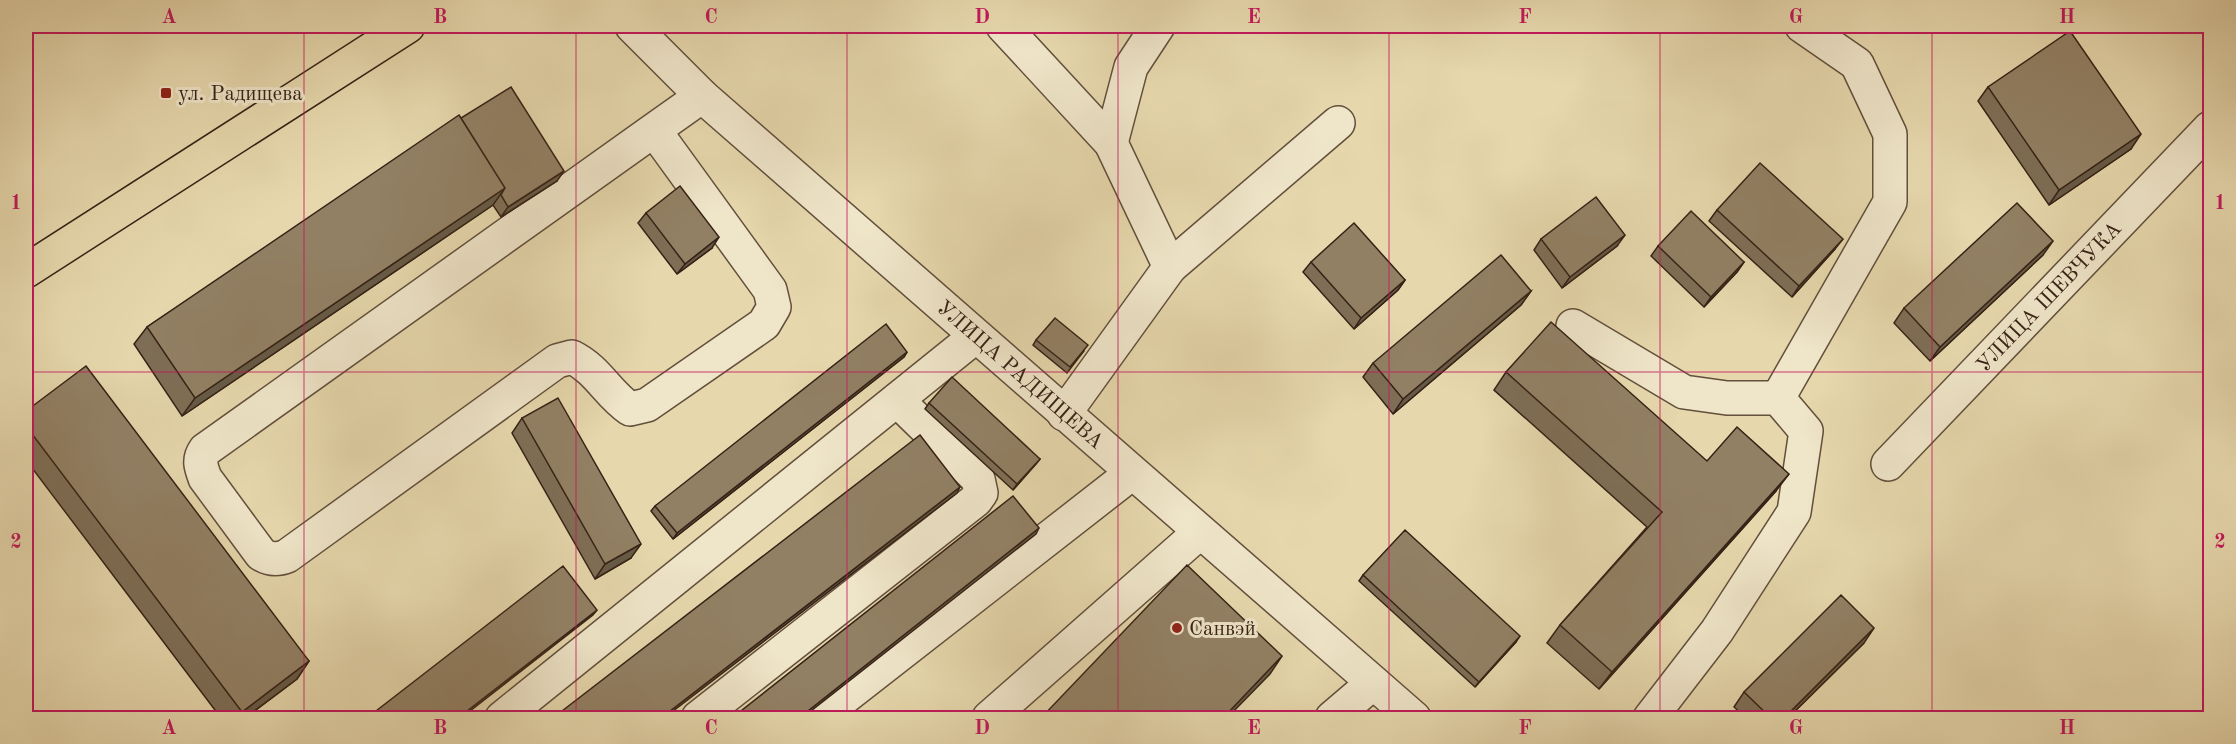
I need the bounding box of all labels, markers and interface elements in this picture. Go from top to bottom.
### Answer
text: A [161,8,177,28]
text: B [433,8,447,28]
text: C [704,8,718,28]
text: D [974,8,990,28]
text: E [1247,8,1261,28]
text: F [1518,8,1532,28]
text: G [1789,8,1803,28]
text: H [2059,8,2075,28]
place label: ул. Радищева [178,84,303,105]
marker: ул. Радищева [159,86,173,100]
text: 1 [10,194,22,214]
text: 1 [2214,194,2226,214]
street label: УЛИЦА ШЕВЧУКА [1973,218,2126,377]
street label: УЛИЦА РАДИЩЕВА [932,297,1107,454]
text: 2 [10,533,22,553]
text: 2 [2214,533,2226,553]
place label: Санвэй [1189,619,1256,640]
marker: Санвэй [1170,621,1184,635]
text: A [161,719,177,739]
text: B [433,719,447,739]
text: C [704,719,718,739]
text: D [974,719,990,739]
text: E [1247,719,1261,739]
text: F [1518,719,1532,739]
text: G [1789,719,1803,739]
text: H [2059,719,2075,739]

